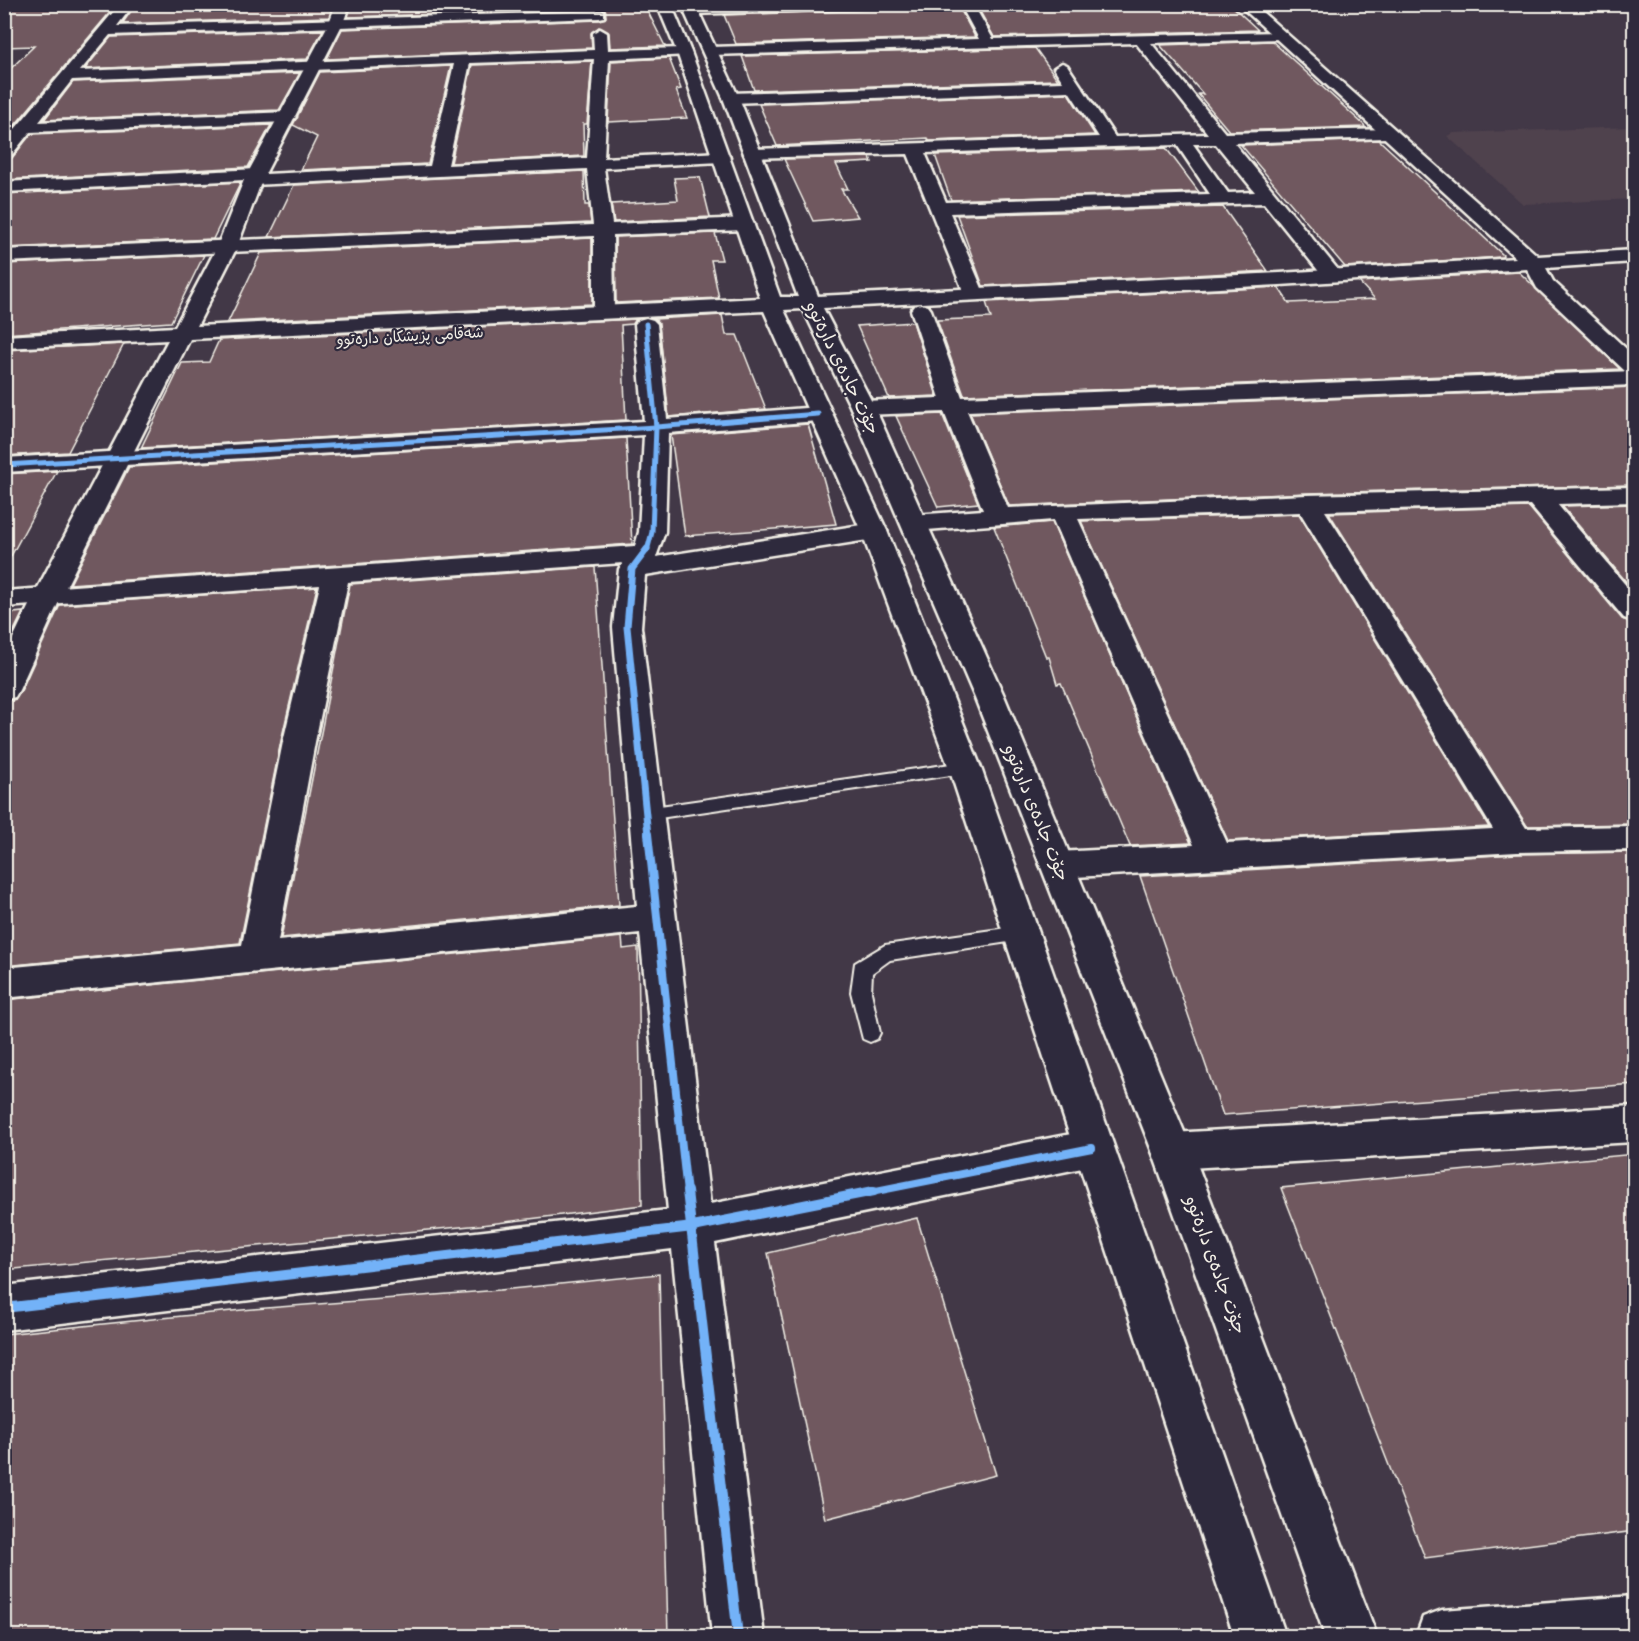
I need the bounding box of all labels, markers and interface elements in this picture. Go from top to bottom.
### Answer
street label: جۆت جادەی دارەتوو [799,296,885,439]
street label: شەقامی پزیشکان دارەتوو [335,323,484,351]
street label: جۆت جادەی دارەتوو [997,740,1074,885]
street label: جۆت جادەی دارەتوو [1178,1191,1251,1338]

